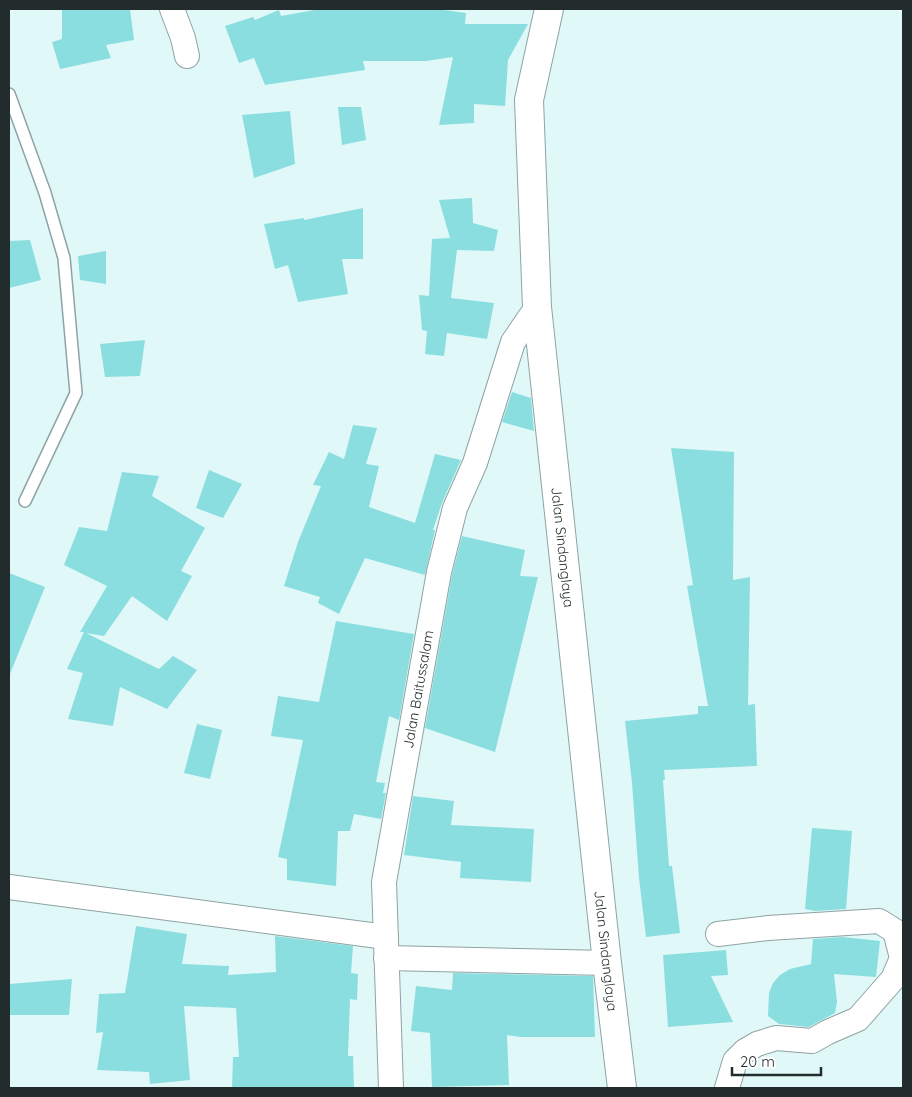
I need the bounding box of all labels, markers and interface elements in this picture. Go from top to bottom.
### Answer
street label: Jalan Sindanglaya [547,486,578,608]
street label: Jalan Baitussalam [399,629,438,750]
street label: Jalan Sindanglaya [590,890,622,1012]
scale bar [732,1044,821,1076]
text: 20 m [740,1052,775,1071]

